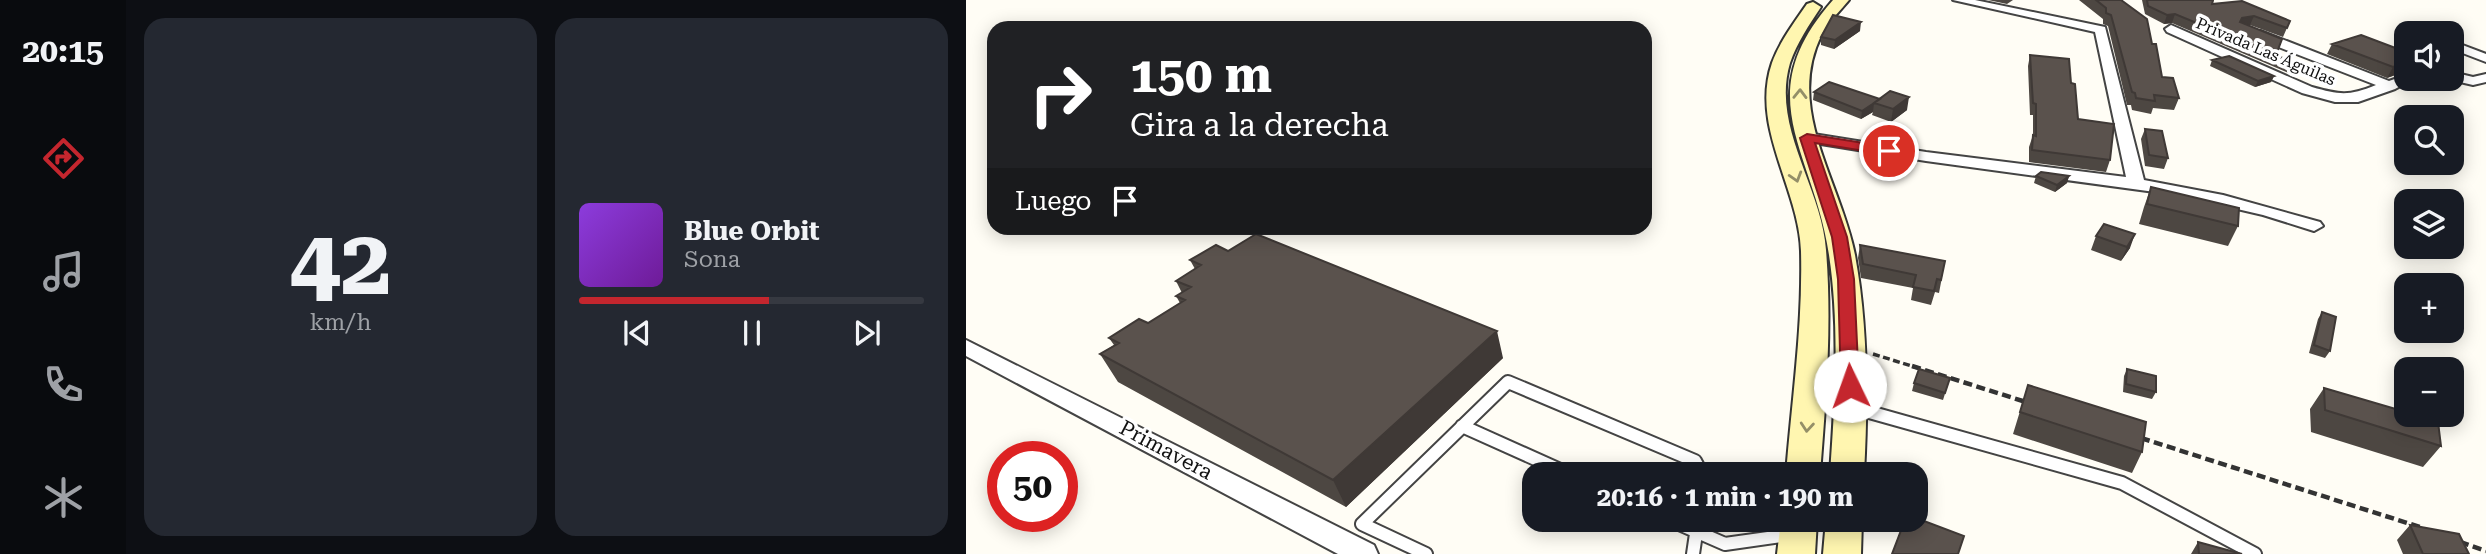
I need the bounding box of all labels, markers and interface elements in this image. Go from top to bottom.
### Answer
street label: Privada Las Águilas [2193,13,2339,90]
map controls [2394,21,2464,427]
button: sound [2394,21,2464,91]
text: 20:15 [22,32,104,70]
text: 150 m [1130,47,1272,104]
icon: right [1015,49,1106,140]
one-way arrow [1792,89,1807,100]
button: search [2394,105,2464,175]
text: Gira a la derecha [1130,106,1389,144]
pin [1859,121,1919,181]
icon: arrive [1870,132,1908,170]
icon: directions [39,134,88,183]
one-way arrow [1787,171,1802,183]
icon: arrive [1106,182,1144,220]
text: Luego [1015,186,1092,216]
button: layers [2394,189,2464,259]
text: 42 [290,210,391,316]
text: Blue Orbit [684,216,820,246]
text: Sona [684,246,740,273]
icon: music [39,247,88,296]
button: + [2394,273,2464,343]
text: km/h [310,309,371,336]
icon: previous [618,314,656,352]
icon: pause [733,314,771,352]
icon: next [848,314,886,352]
position arrow [1813,349,1887,423]
button: − [2394,357,2464,427]
icon: phone [39,360,88,409]
street label: Primavera [1115,415,1217,485]
one-way arrow [1800,421,1815,433]
speed limit sign: 50 [987,441,1078,532]
icon: climate [39,473,88,522]
text: 20:16 · 1 min · 190 m [1597,482,1853,512]

